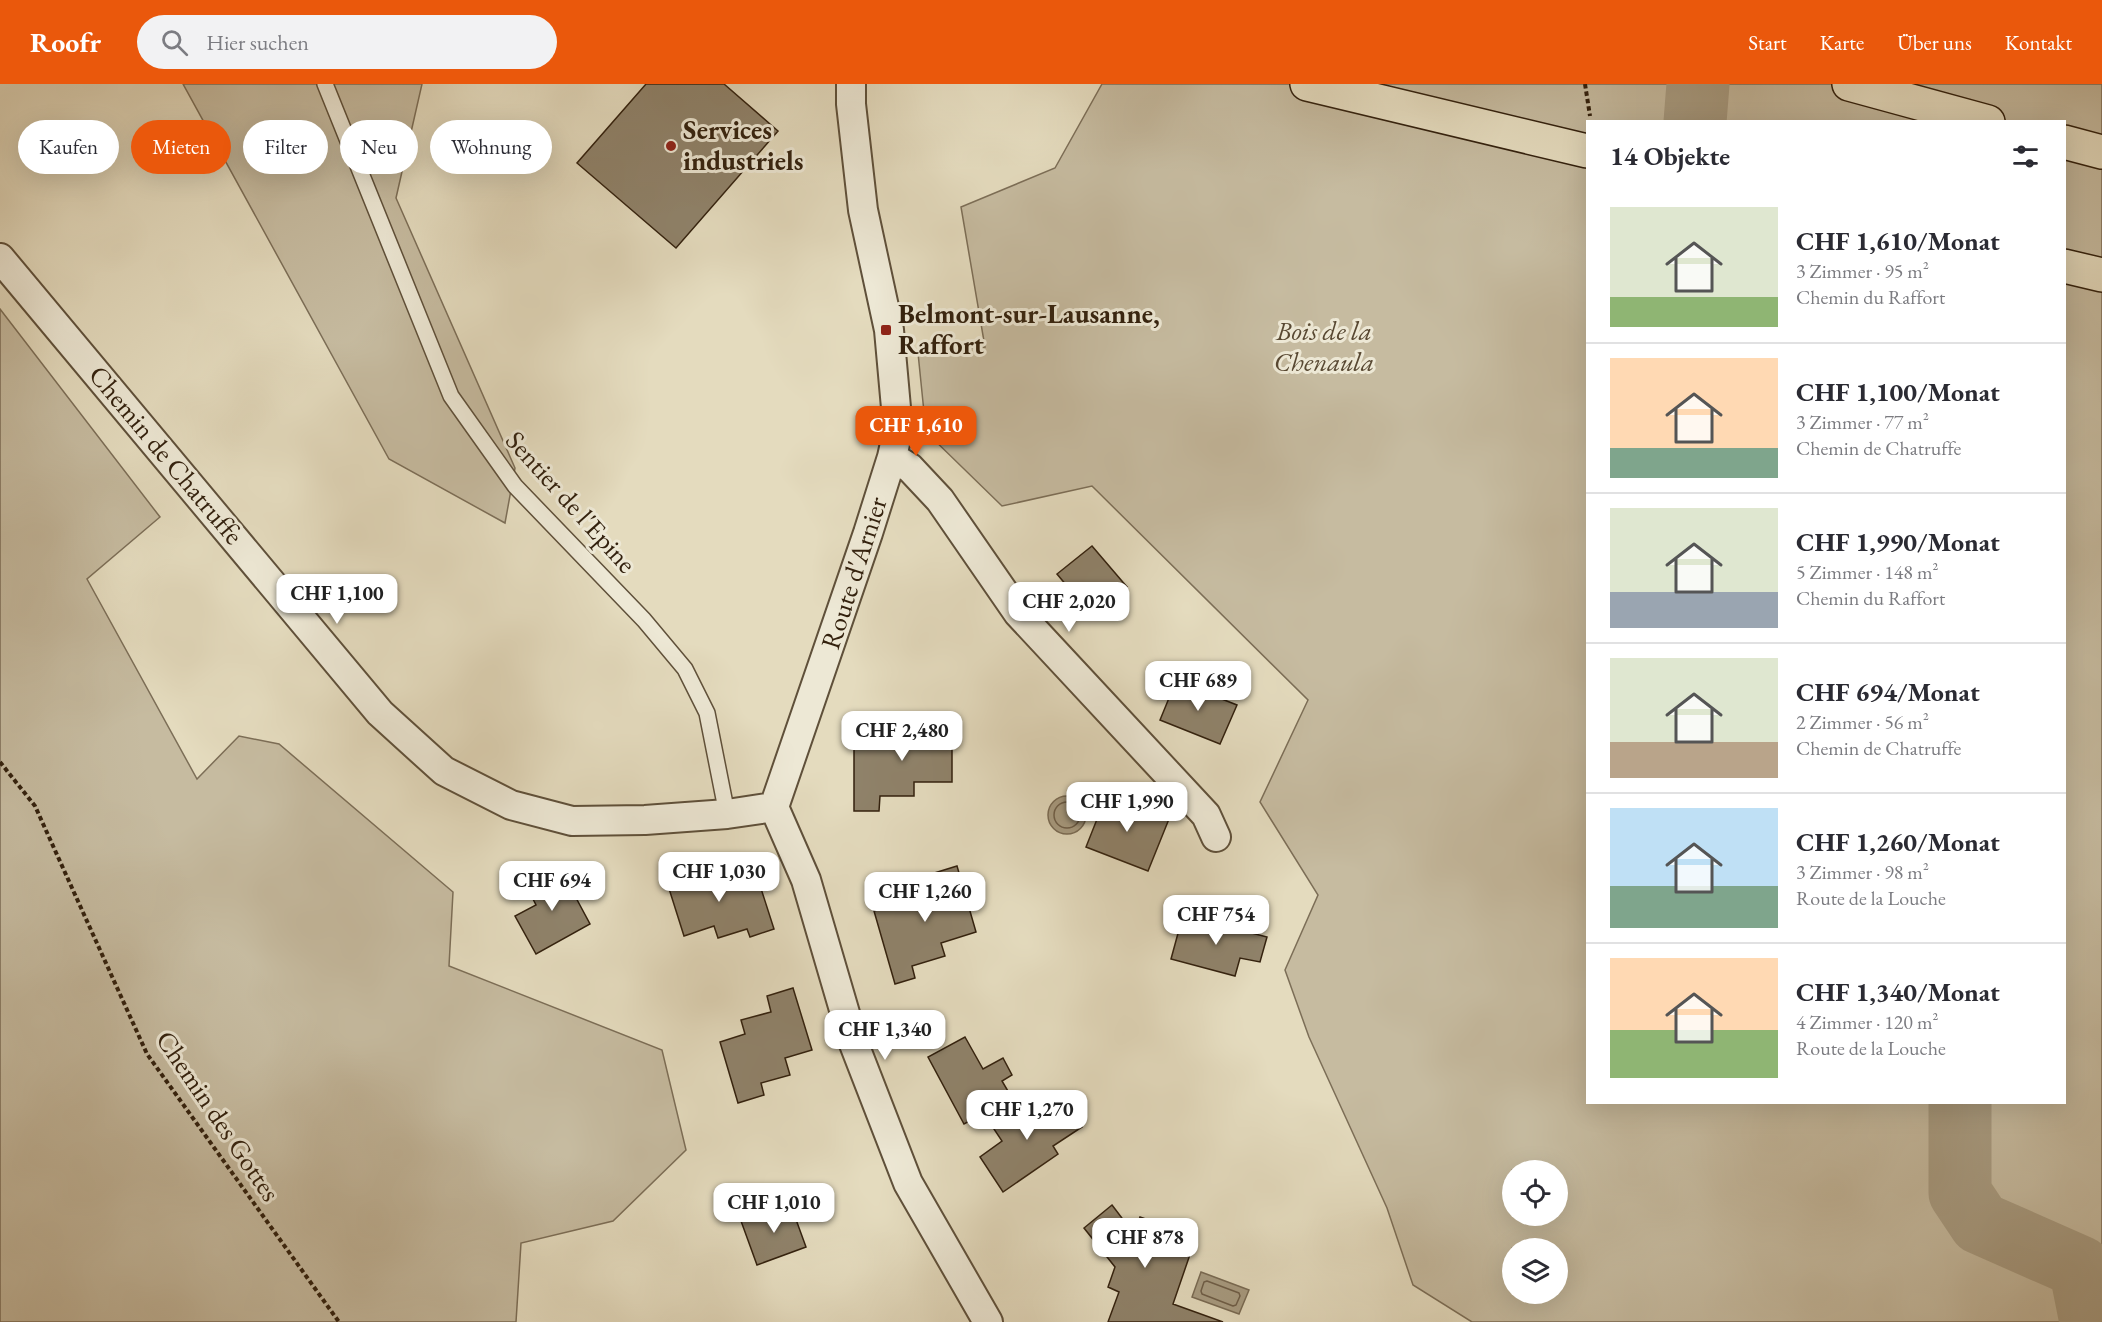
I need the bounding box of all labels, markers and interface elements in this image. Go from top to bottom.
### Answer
search box [137,15,557,69]
text: Roofr [30,24,101,60]
icon: search [158,26,191,59]
text: Hier suchen [206,28,309,57]
text: Start [1748,29,1787,56]
text: Karte [1820,29,1864,56]
text: Über uns [1897,29,1972,56]
text: Kontakt [2005,29,2072,56]
place label: Services industriels [683,112,804,178]
chip: Kaufen [18,120,119,174]
chip: Mieten [131,120,231,174]
chip: Filter [243,120,328,174]
chip: Neu [340,120,418,174]
chip: Wohnung [430,120,552,174]
marker: Services industriels [664,139,678,153]
text: 14 Objekte [1610,139,1730,173]
icon: filters [2009,140,2042,173]
text: CHF 1,610/Monat [1796,224,2000,258]
icon: home [1658,231,1730,303]
text: 3 Zimmer · 95 m² [1796,258,1929,284]
text: Chemin du Raffort [1796,284,1945,310]
place label: Belmont-sur-Lausanne, Raffort [898,296,1160,362]
park label: Bois de la Chenaula [1274,313,1374,379]
marker: Belmont-sur-Lausanne, Raffort [879,323,893,337]
street label: Chemin de Chatruffe [81,358,251,551]
text: CHF 1,100/Monat [1796,375,2000,409]
icon: home [1658,382,1730,454]
pin: CHF 1,610 [847,406,985,457]
text: 3 Zimmer · 77 m² [1796,409,1929,435]
text: CHF 1,610 [869,412,963,438]
street label: Sentier de l'Epine [498,423,644,580]
text: Chemin de Chatruffe [1796,435,1961,461]
street label: Route d'Arnier [812,492,895,654]
text: CHF 1,990/Monat [1796,525,2000,559]
icon: home [1658,532,1730,604]
text: 5 Zimmer · 148 m² [1796,559,1939,585]
pin: CHF 1,100 [268,574,406,625]
text: CHF 1,100 [290,580,384,606]
pin: CHF 2,020 [1000,582,1138,633]
text: Chemin du Raffort [1796,585,1945,611]
text: CHF 2,020 [1022,588,1116,614]
pin: CHF 689 [1143,661,1253,712]
text: CHF 689 [1159,667,1237,693]
text: CHF 694/Monat [1796,675,1980,709]
icon: home [1658,682,1730,754]
text: 2 Zimmer · 56 m² [1796,709,1929,735]
pin: CHF 2,480 [833,711,971,762]
text: CHF 2,480 [855,717,949,743]
text: Chemin de Chatruffe [1796,735,1961,761]
pin: CHF 1,990 [1058,782,1196,833]
text: CHF 1,990 [1080,788,1174,814]
text: CHF 1,260/Monat [1796,825,2000,859]
icon: home [1658,832,1730,904]
pin: CHF 1,030 [650,852,788,903]
text: CHF 1,030 [672,858,766,884]
text: 3 Zimmer · 98 m² [1796,859,1929,885]
pin: CHF 694 [497,861,607,912]
text: CHF 694 [513,867,591,893]
pin: CHF 1,260 [856,872,994,923]
text: CHF 1,260 [878,878,972,904]
text: Route de la Louche [1796,885,1946,911]
pin: CHF 754 [1161,895,1271,946]
text: CHF 754 [1177,901,1255,927]
text: CHF 1,340/Monat [1796,975,2000,1009]
icon: home [1658,982,1730,1054]
text: 4 Zimmer · 120 m² [1796,1009,1939,1035]
pin: CHF 1,340 [816,1010,954,1061]
text: CHF 1,340 [838,1016,932,1042]
street label: Chemin des Gottes [148,1024,288,1208]
text: Route de la Louche [1796,1035,1946,1061]
pin: CHF 1,270 [958,1090,1096,1141]
text: CHF 1,270 [980,1096,1074,1122]
map controls [1502,1160,1568,1304]
button: locate [1502,1160,1568,1226]
pin: CHF 1,010 [705,1183,843,1234]
text: CHF 1,010 [727,1189,821,1215]
pin: CHF 878 [1090,1218,1200,1269]
text: CHF 878 [1106,1224,1184,1250]
button: layers [1502,1238,1568,1304]

